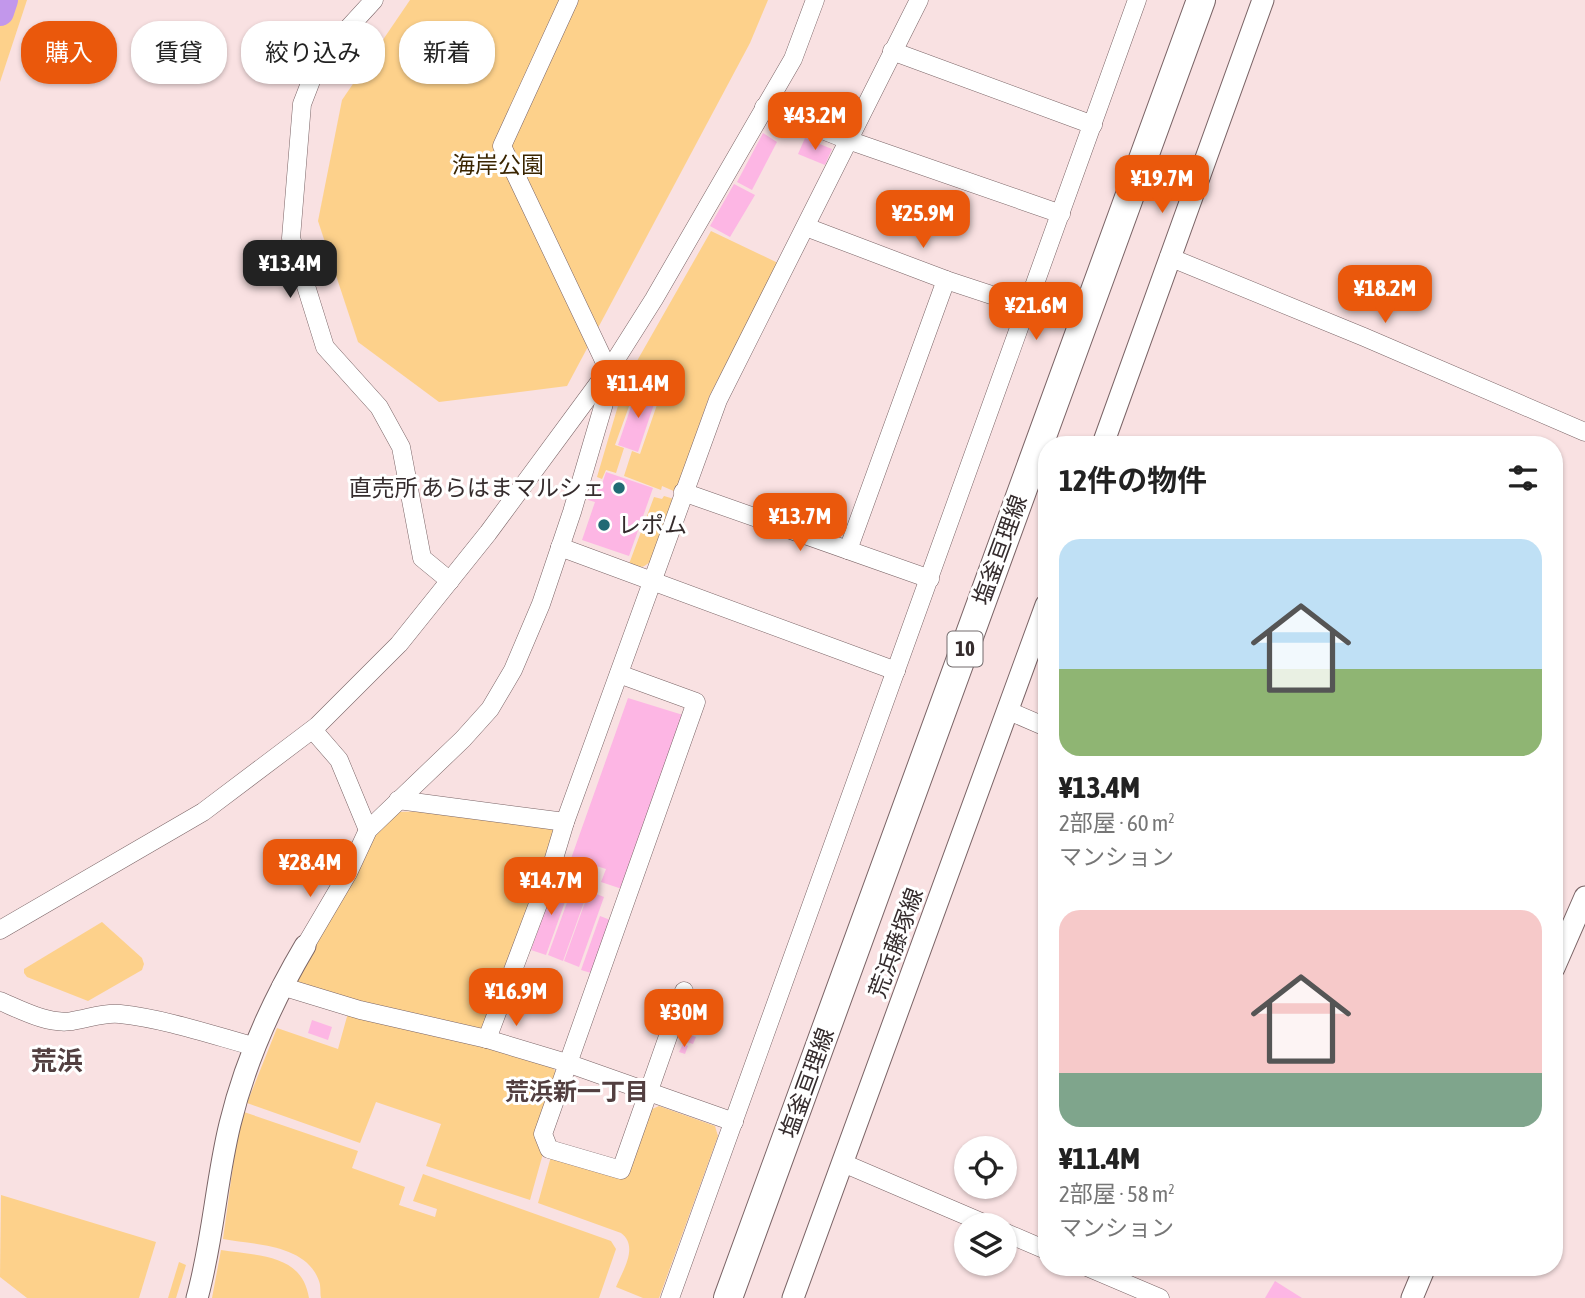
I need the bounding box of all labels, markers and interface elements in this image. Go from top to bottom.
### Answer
chip: 購入 [21,21,117,84]
chip: 賃貸 [131,21,227,84]
chip: 絞り込み [241,21,385,84]
chip: 新着 [399,21,495,84]
pin: ¥43.2M [758,92,872,152]
text: ¥43.2M [784,102,846,128]
park label: 海岸公園 [452,152,544,178]
pin: ¥19.7M [1105,156,1219,215]
text: ¥19.7M [1131,165,1193,191]
pin: ¥25.9M [866,190,980,250]
text: ¥25.9M [892,200,954,226]
pin: ¥13.4M [233,240,347,300]
text: ¥13.4M [259,250,321,276]
pin: ¥18.2M [1328,266,1442,325]
text: ¥18.2M [1354,275,1416,301]
pin: ¥21.6M [979,282,1093,342]
text: ¥21.6M [1005,292,1067,318]
pin: ¥11.4M [581,360,695,420]
text: ¥11.4M [607,370,669,396]
icon: filters [1504,459,1542,497]
text: 12件の物件 [1059,463,1207,497]
place label: 直売所 あらはまマルシェ [349,475,605,501]
marker: 直売所 あらはまマルシェ [611,480,627,496]
street label: 塩釜亘理線 [968,492,1032,608]
pin: ¥13.7M [743,494,857,553]
text: ¥13.7M [769,503,831,529]
place label: レポム [618,512,687,538]
marker: レポム [596,517,612,533]
icon: home [1238,585,1364,711]
road number: 10 [948,632,982,666]
text: ¥13.4M [1059,770,1140,804]
text: 2部屋 · 60 m² [1059,810,1175,836]
pin: ¥28.4M [253,839,367,899]
text: マンション [1059,844,1174,870]
text: ¥28.4M [279,849,341,875]
pin: ¥14.7M [494,858,608,917]
text: ¥14.7M [520,867,582,893]
street label: 荒浜藤塚線 [864,885,928,1001]
icon: home [1238,956,1364,1082]
pin: ¥16.9M [459,968,573,1028]
text: ¥16.9M [485,978,547,1004]
pin: ¥30M [643,990,725,1049]
text: ¥30M [660,999,708,1025]
street label: 塩釜亘理線 [775,1025,839,1141]
district label: 荒浜 [31,1046,83,1076]
district label: 荒浜新一丁目 [505,1078,649,1105]
map controls [954,1136,1017,1276]
button: locate [954,1136,1017,1199]
text: ¥11.4M [1059,1141,1140,1175]
text: 2部屋 · 58 m² [1059,1181,1175,1207]
button: layers [954,1213,1017,1276]
text: マンション [1059,1215,1174,1241]

